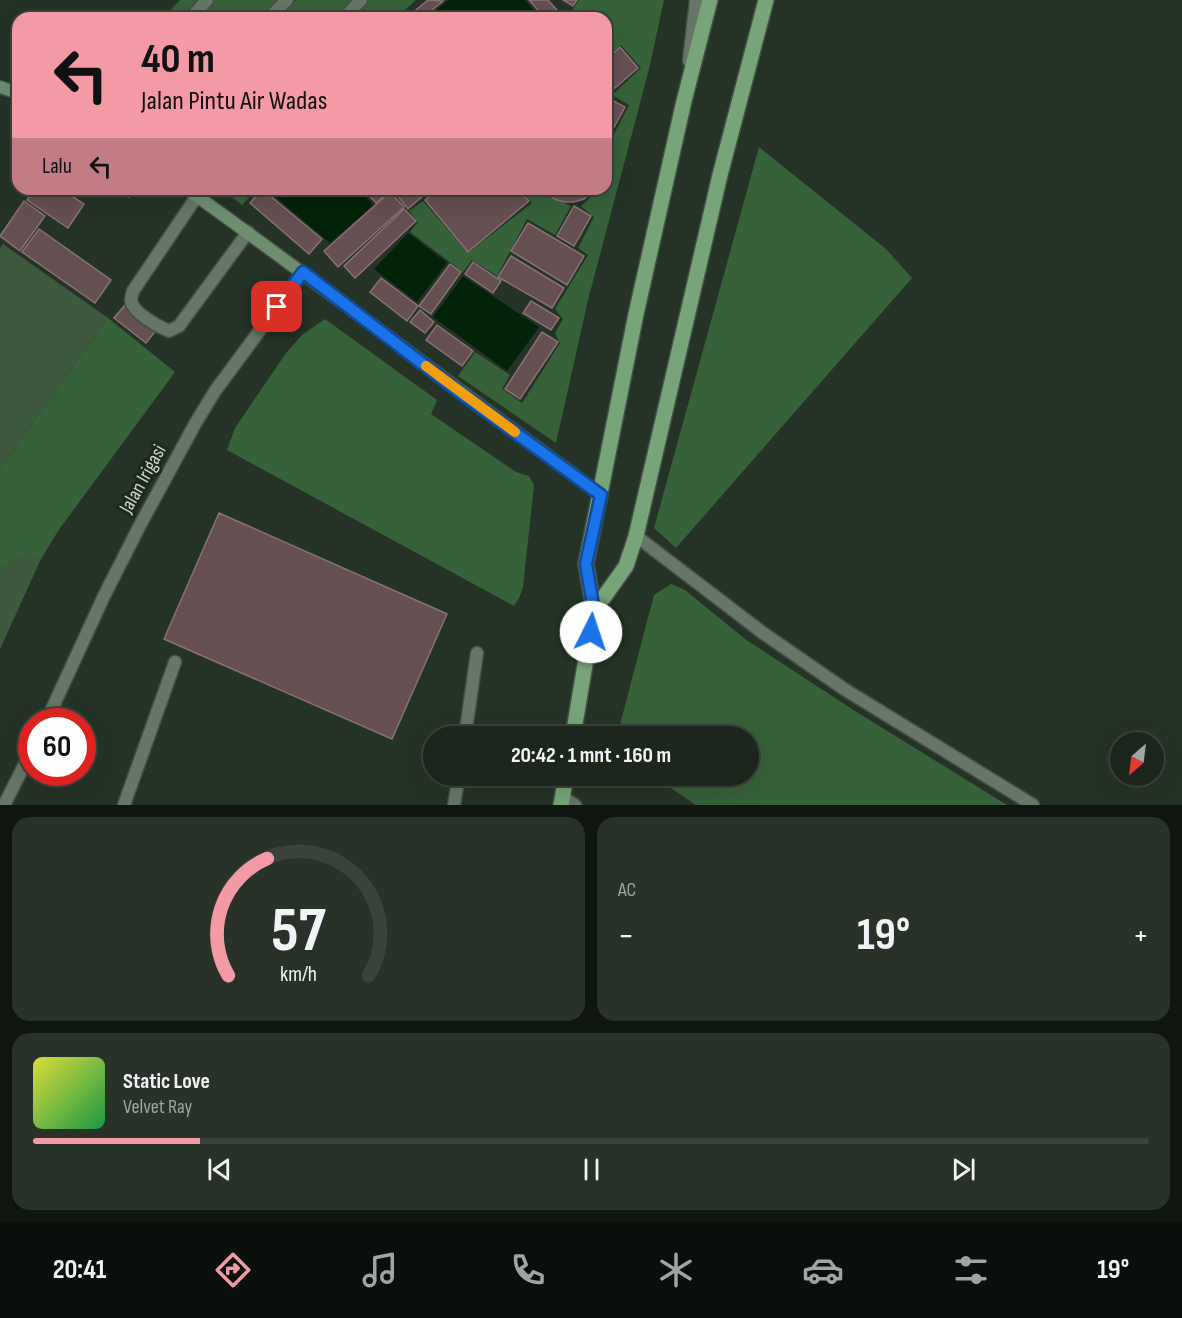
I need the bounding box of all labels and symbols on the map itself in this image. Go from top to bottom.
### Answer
pin [251,281,302,332]
street label: Jalan Irigasi [114,440,172,518]
position arrow [559,600,623,664]
speed limit sign: 60 [18,708,96,786]
north arrow [1110,732,1164,786]

